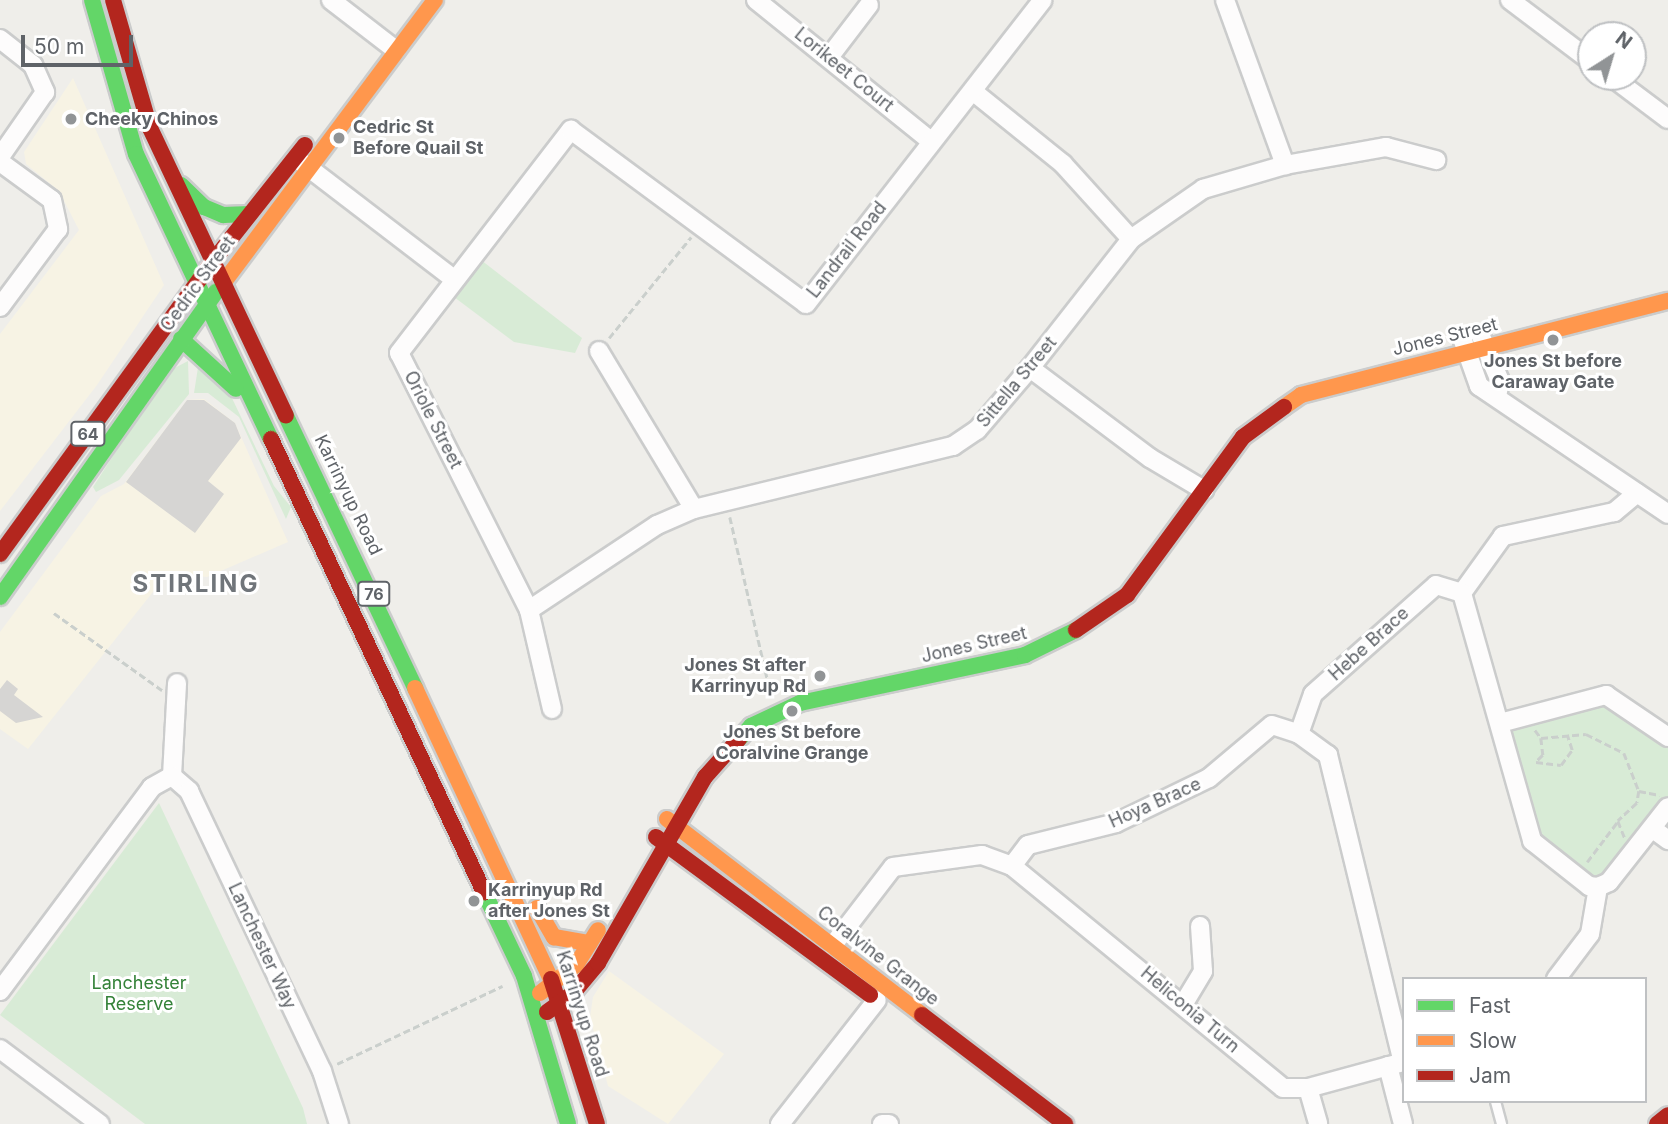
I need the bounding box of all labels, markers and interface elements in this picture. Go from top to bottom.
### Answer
scale bar [24,21,136,65]
north arrow [1577,21,1647,91]
street label: Lorikeet Court [790,23,898,117]
text: N [1611,27,1636,54]
text: 50 m [34,34,84,59]
place label: Cheeky Chinos [85,108,218,130]
marker: Cheeky Chinos [63,111,79,127]
place label: Cedric St Before Quail St [353,117,483,160]
marker: Cedric St Before Quail St [331,130,347,146]
street label: Landrail Road [803,198,891,302]
street label: Cedric Street [156,232,240,336]
street label: Jones Street [1390,314,1500,360]
street label: Sittella Street [973,332,1061,432]
marker: Jones St before Caraway Gate [1545,332,1561,348]
place label: Jones St before Caraway Gate [1484,351,1622,394]
street label: Oriole Street [399,368,467,472]
road number: 64 [69,422,107,446]
street label: Karrinyup Road [310,431,386,559]
district label: STIRLING [134,570,258,598]
road number: 76 [356,582,392,607]
street label: Hebe Brace [1325,603,1413,685]
street label: Jones Street [919,622,1029,668]
place label: Jones St after Karrinyup Rd [684,655,806,698]
marker: Jones St after Karrinyup Rd [812,668,828,684]
marker: Jones St before Coralvine Grange [784,703,800,719]
place label: Jones St before Coralvine Grange [715,722,869,764]
street label: Hoya Brace [1106,773,1204,833]
street label: Lanchester Way [223,880,301,1012]
place label: Karrinyup Rd after Jones St [488,880,610,922]
marker: Karrinyup Rd after Jones St [466,893,482,909]
street label: Coralvine Grange [813,902,943,1010]
street label: Karrinyup Road [551,948,613,1080]
street label: Heliconia Turn [1136,962,1244,1058]
park label: Lanchester Reserve [92,973,186,1016]
legend [1402,977,1647,1103]
text: Fast [1469,993,1511,1018]
text: Slow [1469,1028,1517,1053]
text: Jam [1469,1063,1511,1088]

